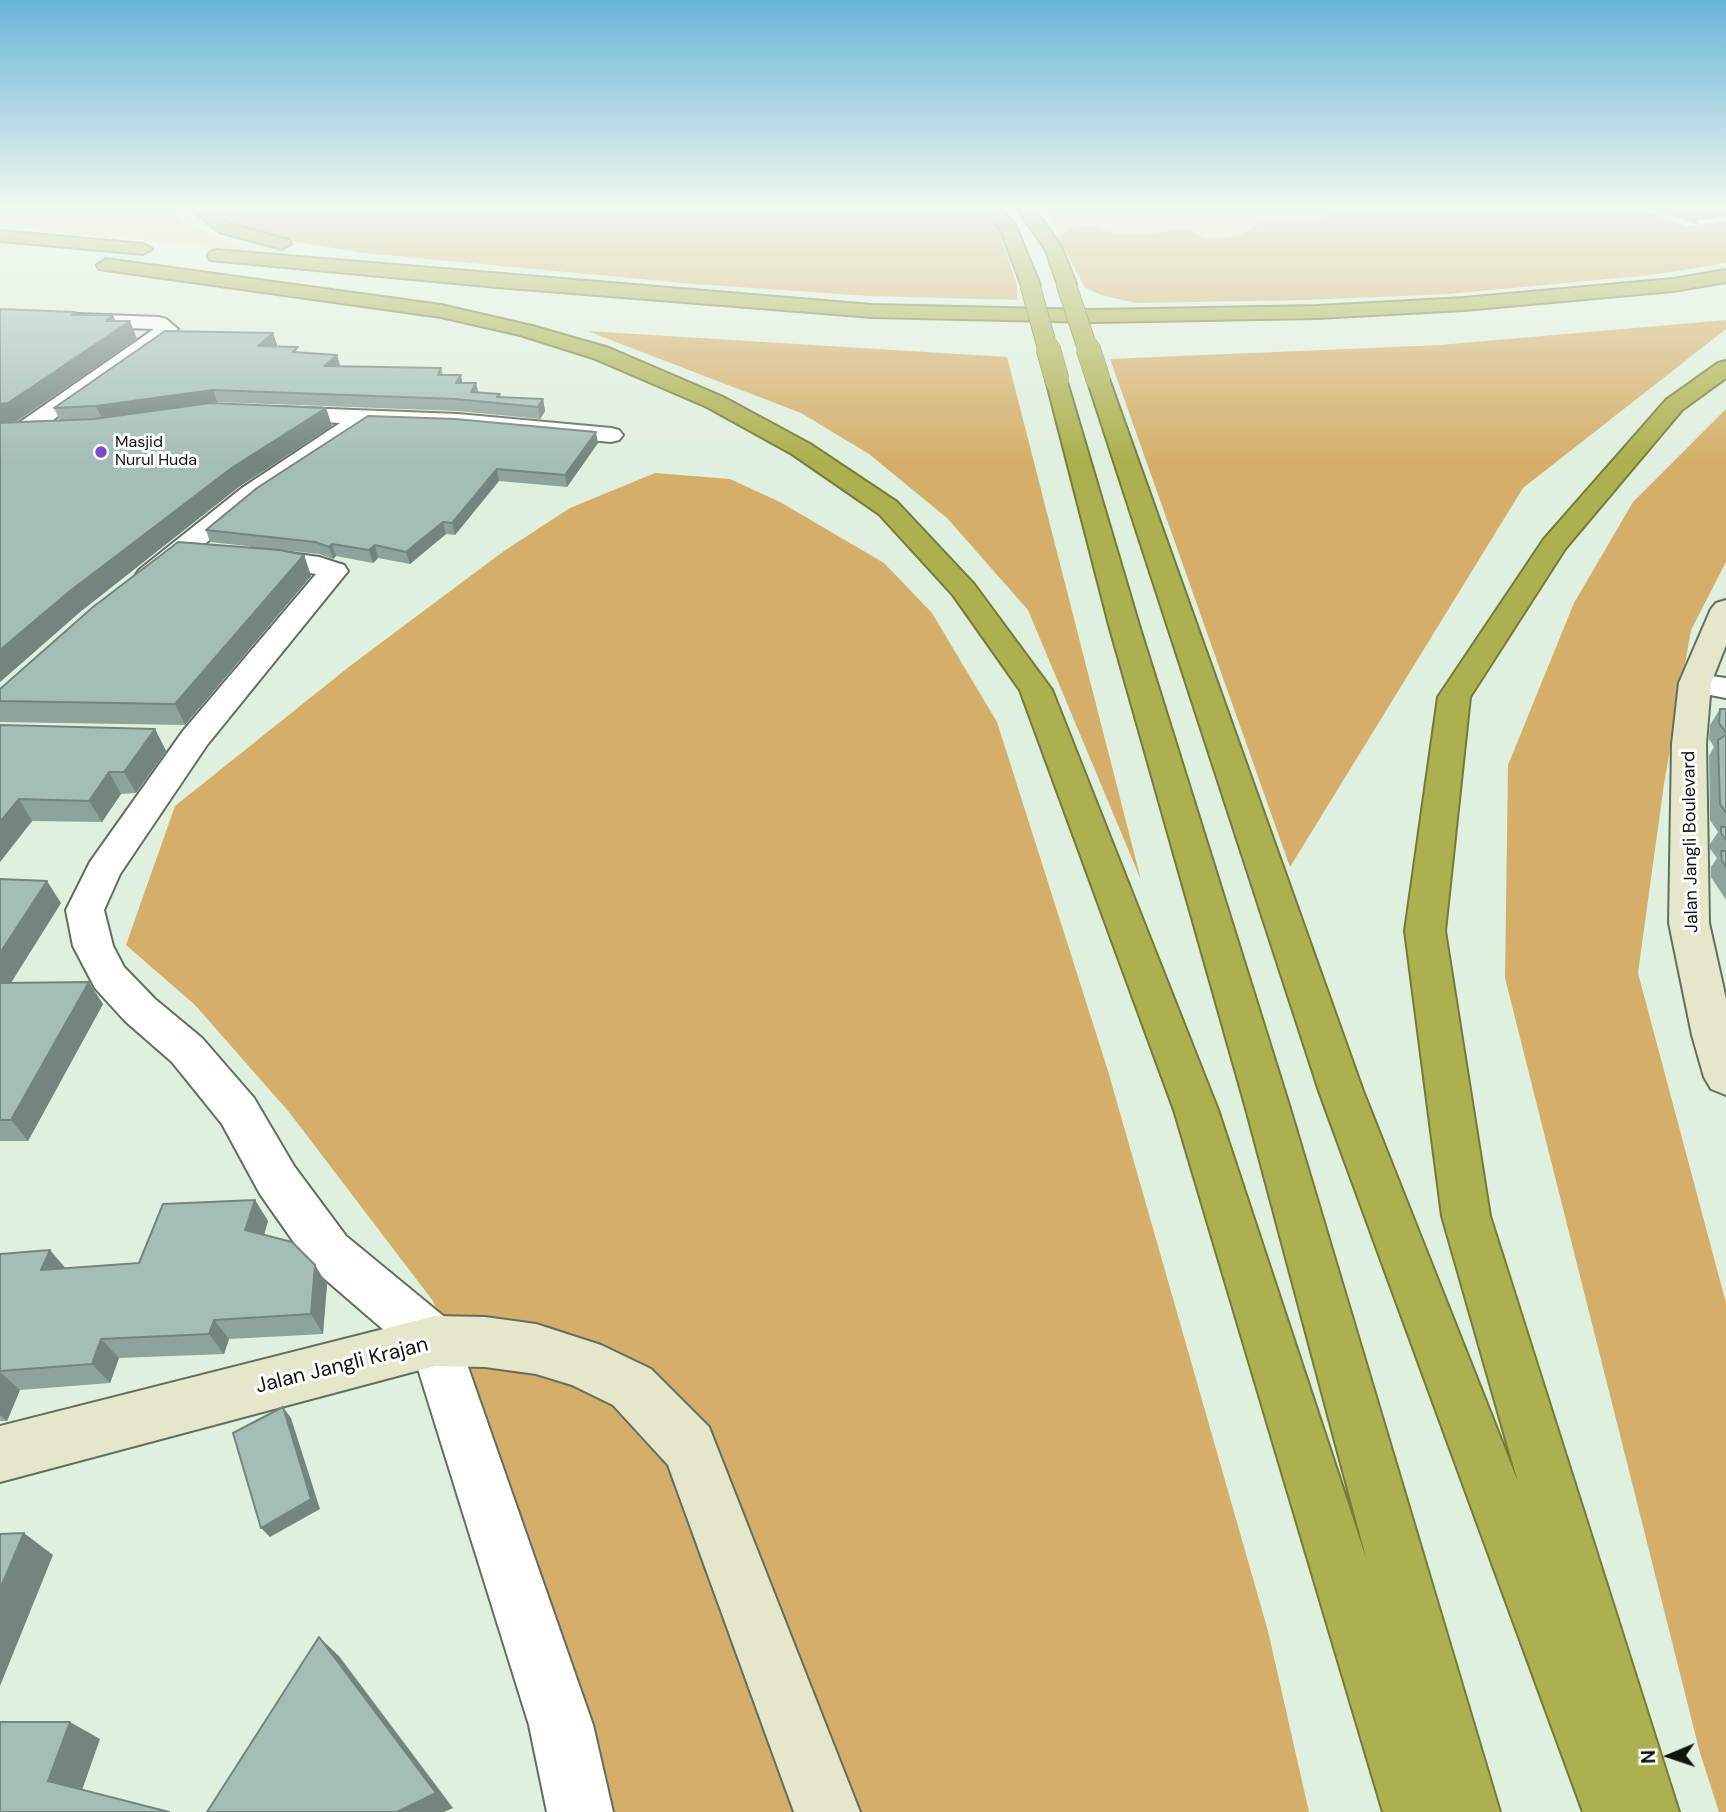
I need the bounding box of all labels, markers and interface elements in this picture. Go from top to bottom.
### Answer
place label: Masjid Nurul Huda [115,433,197,471]
marker: Masjid Nurul Huda [93,444,109,460]
street label: Jalan Jangli Boulevard [1679,751,1703,933]
street label: Jalan Jangli Krajan [253,1332,431,1400]
north arrow [1635,1721,1705,1791]
text: N [1636,1749,1661,1764]

